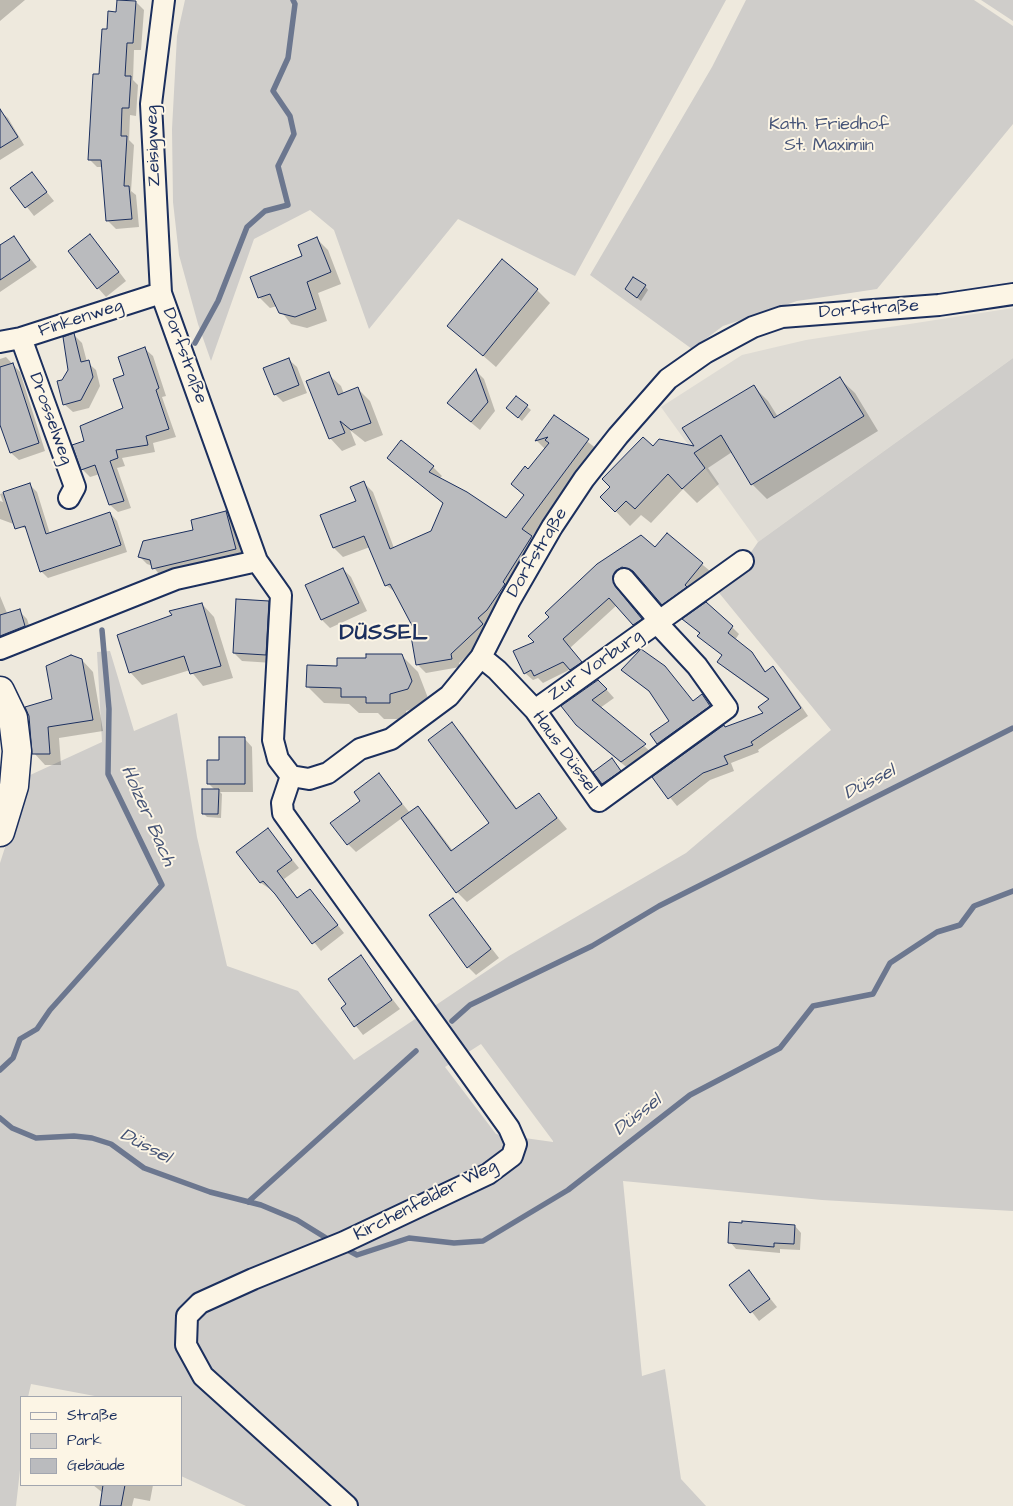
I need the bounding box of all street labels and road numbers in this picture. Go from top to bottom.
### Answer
street label: Zeisigweg [142,105,166,187]
street label: Finkenweg [36,295,126,343]
street label: Dorfstraße [818,296,920,324]
street label: Dorfstraße [157,305,211,407]
street label: Drosselweg [23,370,77,468]
street label: Dorfstraße [503,504,573,602]
street label: Zur Vorburg [545,626,647,706]
street label: Haus Düssel [527,707,601,799]
street label: Kirchenfelder Weg [351,1156,501,1246]

